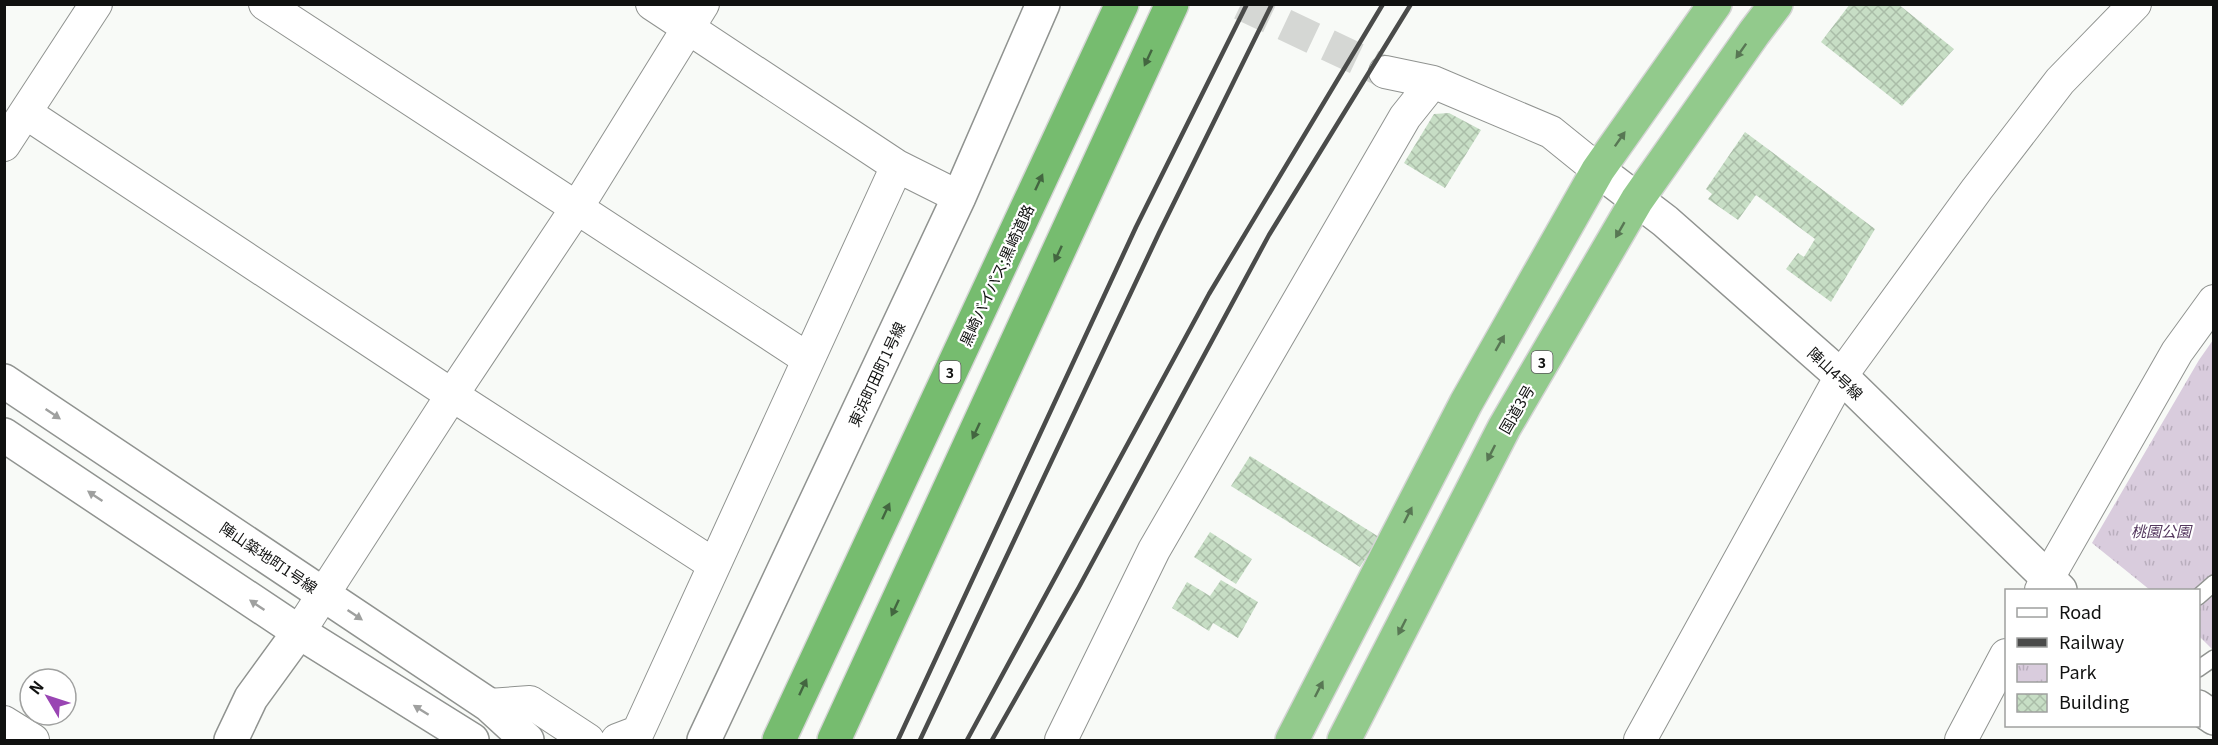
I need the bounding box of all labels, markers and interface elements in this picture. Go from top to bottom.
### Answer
one-way arrow [1735,43,1747,59]
one-way arrow [1143,49,1153,67]
one-way arrow [1614,131,1625,147]
one-way arrow [1035,173,1044,190]
street label: 黒崎バイパス;黒崎道路 [954,201,1038,349]
one-way arrow [1614,222,1625,238]
one-way arrow [1053,245,1062,262]
street label: 東浜町田町1号線 [843,318,909,430]
one-way arrow [1495,334,1505,351]
street label: 陣山4号線 [1804,342,1868,404]
road number: 3 [1532,351,1552,373]
road number: 3 [940,361,960,383]
street label: 国道3号 [1494,381,1538,437]
one-way arrow [45,408,61,419]
one-way arrow [972,423,981,440]
one-way arrow [1486,445,1496,462]
one-way arrow [87,491,104,502]
one-way arrow [881,502,890,519]
one-way arrow [1403,507,1413,524]
street label: 陣山築地町1号線 [216,517,322,597]
park label: 桃園公園 [2131,520,2193,541]
legend [2005,589,2200,727]
text: Road [2059,598,2102,624]
one-way arrow [250,599,266,611]
one-way arrow [890,600,899,617]
one-way arrow [347,609,363,621]
one-way arrow [1397,619,1407,636]
text: Railway [2059,628,2125,654]
text: Park [2059,658,2097,684]
north arrow [18,667,78,727]
text: N [22,675,49,699]
one-way arrow [799,679,808,696]
one-way arrow [1314,680,1324,697]
text: Building [2059,688,2129,714]
one-way arrow [413,705,430,716]

